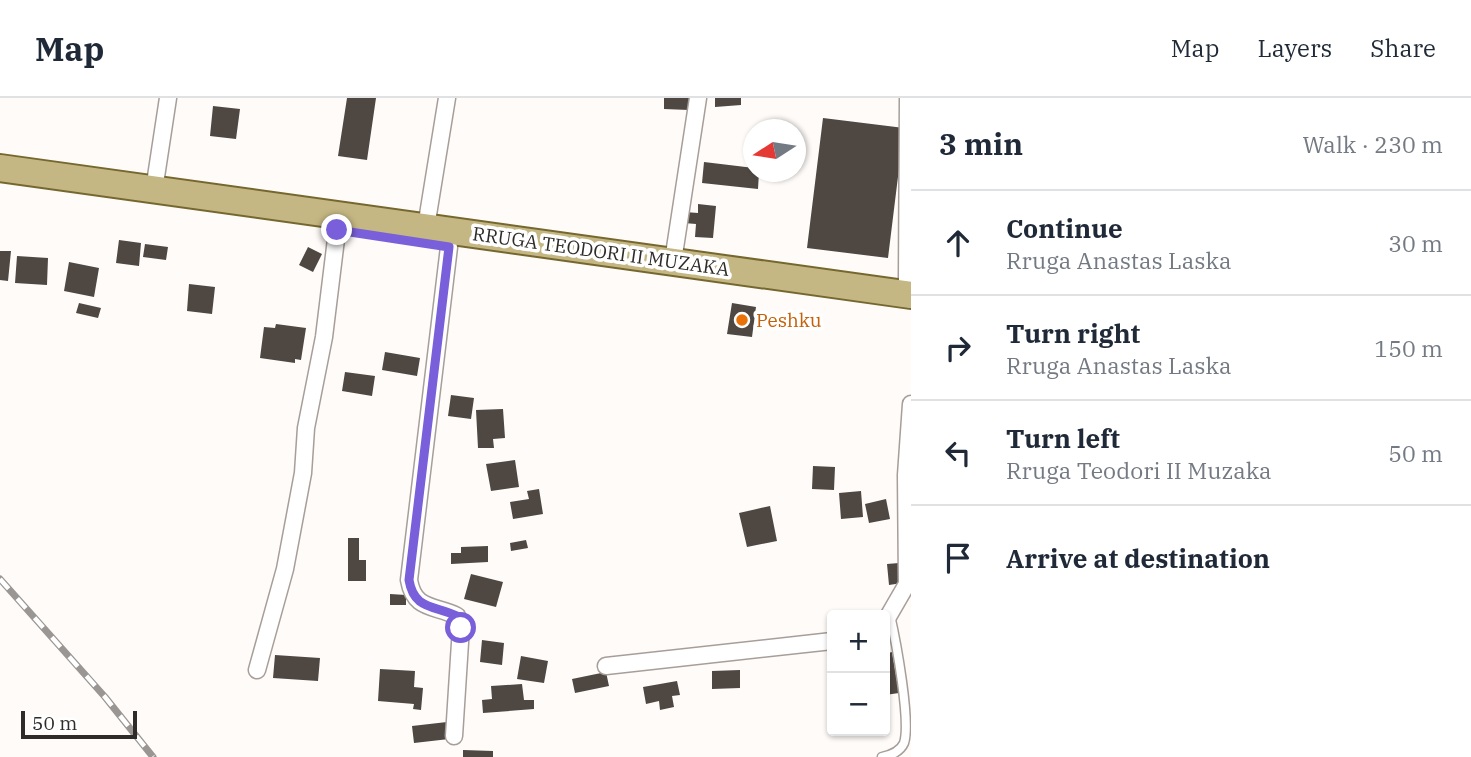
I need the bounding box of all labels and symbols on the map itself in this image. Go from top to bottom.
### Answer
north arrow [743,119,806,182]
route end [321,214,352,245]
street label: RRUGA TEODORI II MUZAKA [471,221,731,281]
place label: Peshku [756,308,822,332]
marker: Peshku [734,312,750,328]
route start [445,612,476,643]
scale bar [21,708,136,740]

